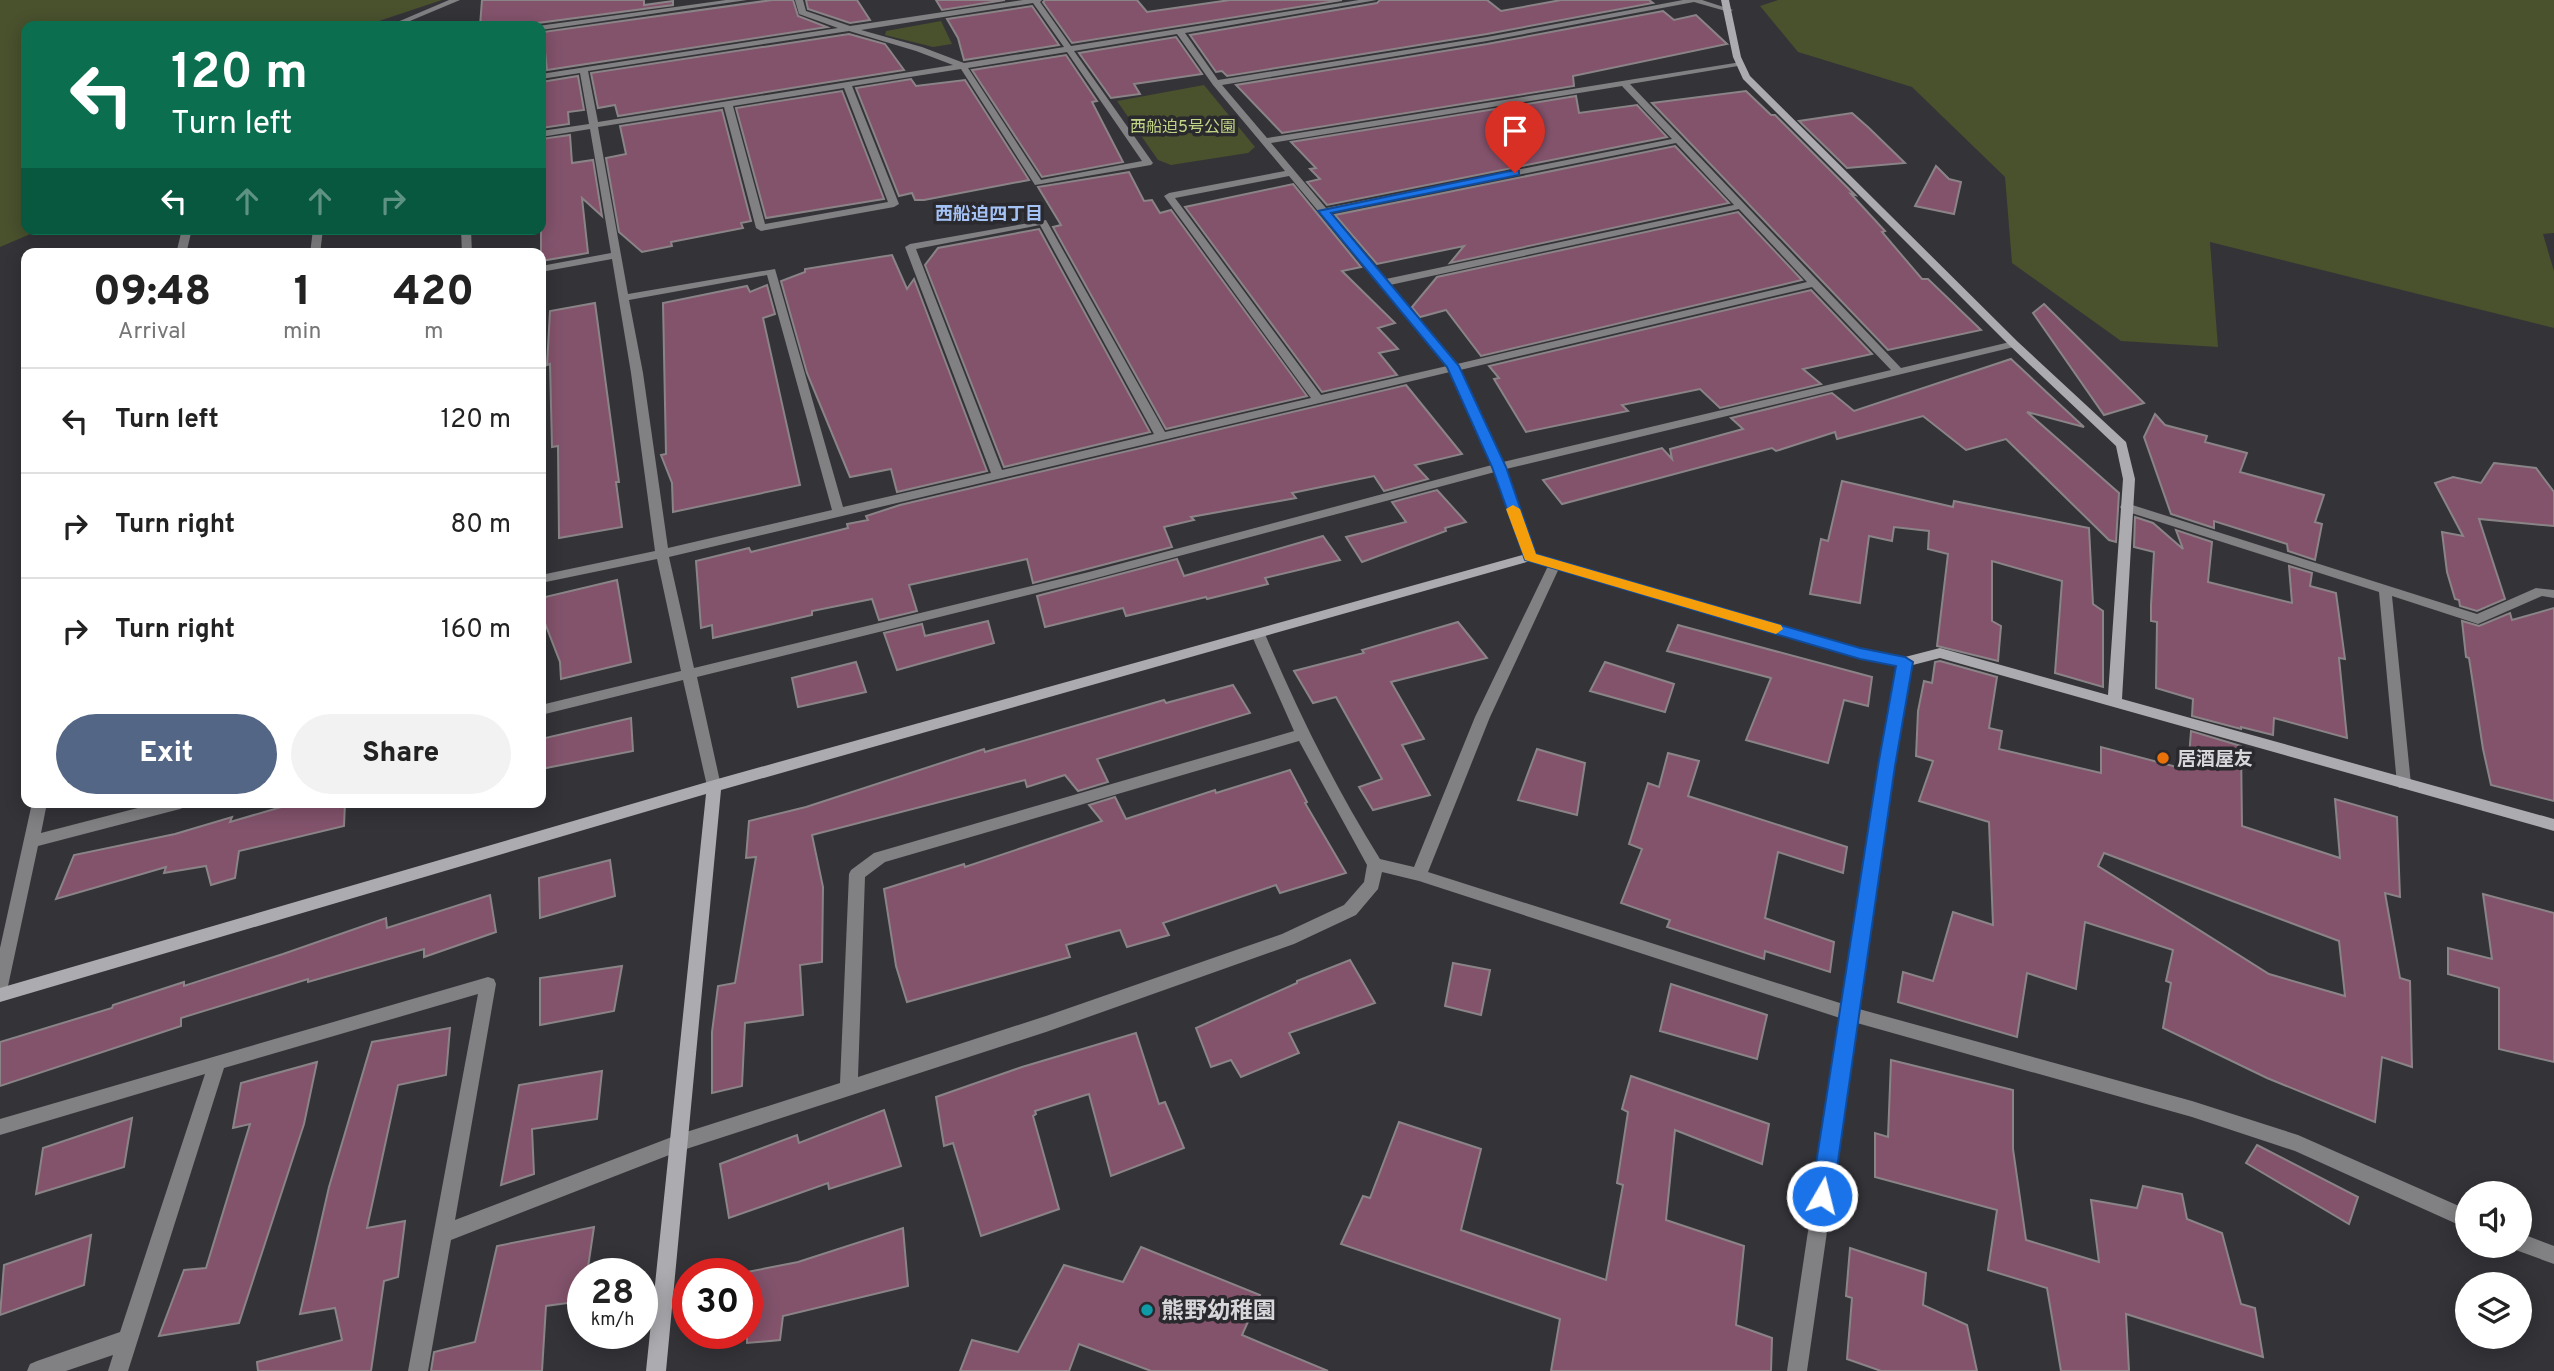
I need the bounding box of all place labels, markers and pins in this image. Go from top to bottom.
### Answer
pin [1485,101,1545,173]
place label: 居酒屋友 [2177,748,2253,772]
marker: 居酒屋友 [2155,750,2171,766]
place label: 熊野幼稚園 [1161,1298,1276,1327]
marker: 熊野幼稚園 [1139,1302,1155,1318]

